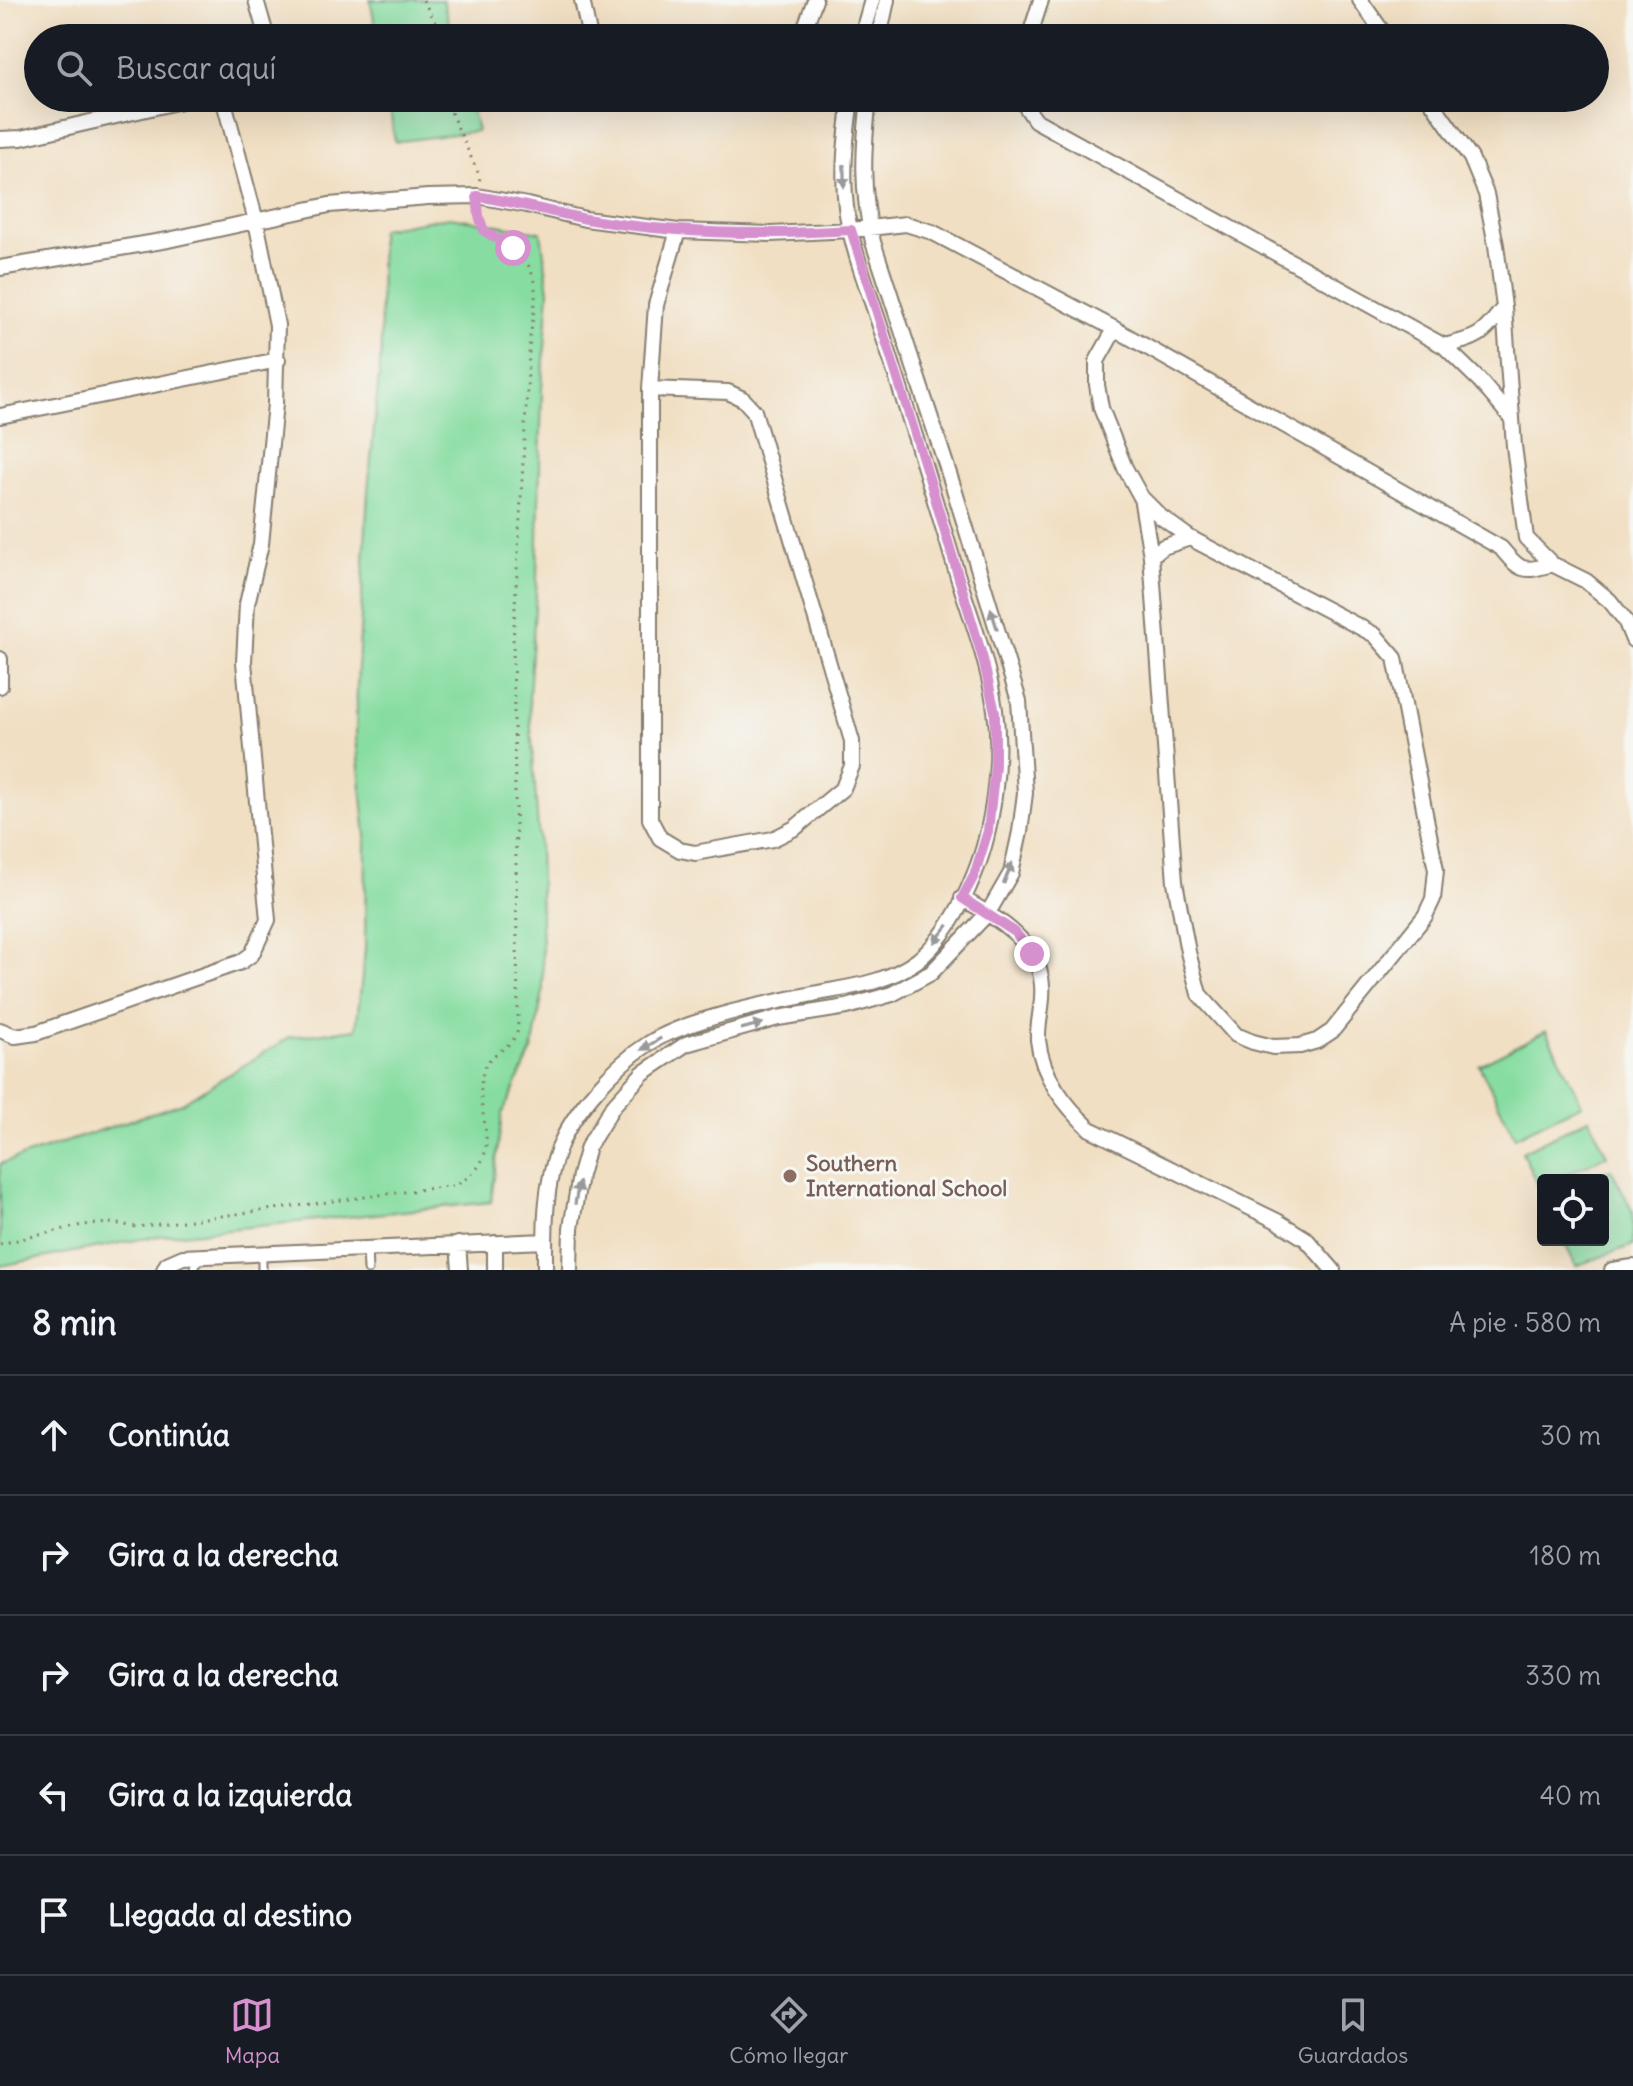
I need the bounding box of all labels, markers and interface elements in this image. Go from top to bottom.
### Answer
search box [24,24,1609,112]
icon: search [52,46,96,90]
text: Buscar aquí [116,49,276,87]
one-way arrow [838,164,851,189]
route start [495,230,531,266]
one-way arrow [987,607,1000,631]
one-way arrow [1002,861,1015,885]
one-way arrow [933,924,949,944]
route end [1014,936,1050,972]
one-way arrow [739,1019,764,1031]
one-way arrow [640,1036,663,1051]
place label: Southern International School [806,1149,1007,1202]
marker: Southern International School [781,1167,799,1185]
map controls [1537,1174,1609,1246]
button: locate [1537,1174,1609,1246]
one-way arrow [571,1180,583,1205]
text: 8 min [32,1301,117,1344]
text: A pie · 580 m [1449,1306,1601,1339]
icon: ahead [32,1413,76,1457]
text: Continúa [108,1416,230,1454]
text: 30 m [1540,1419,1601,1452]
icon: right [32,1533,76,1577]
text: Gira a la derecha [108,1536,339,1574]
text: 180 m [1530,1539,1601,1572]
icon: right [32,1653,76,1697]
text: Gira a la derecha [108,1656,339,1694]
text: 330 m [1525,1659,1601,1692]
icon: left [32,1773,76,1817]
text: Gira a la izquierda [108,1776,352,1814]
text: 40 m [1540,1779,1601,1812]
icon: arrive [32,1893,76,1937]
text: Llegada al destino [108,1896,352,1934]
tab: Mapa [225,1993,280,2069]
tab: Cómo llegar [729,1993,848,2069]
tab: Guardados [1298,1993,1408,2069]

